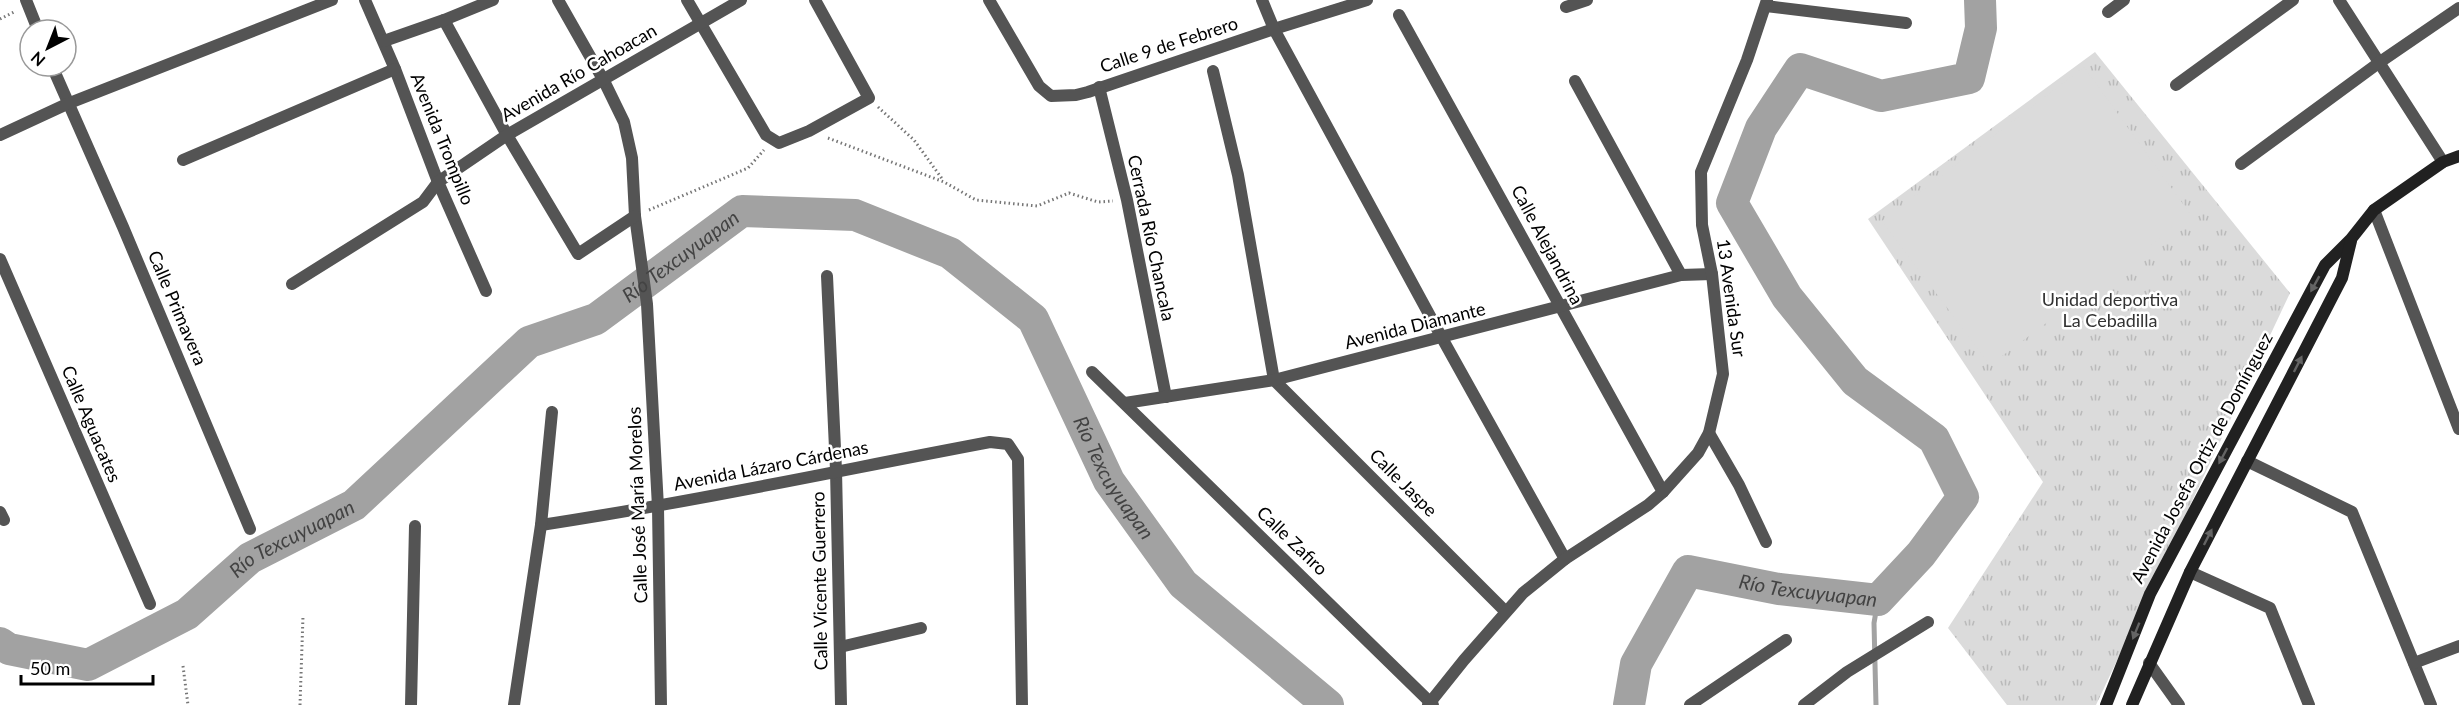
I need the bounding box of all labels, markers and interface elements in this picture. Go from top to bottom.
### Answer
street label: Calle 9 de Febrero [1097,11,1241,77]
north arrow [18,18,78,78]
street label: Avenida Río Cahoacan [497,19,660,126]
text: N [27,48,49,71]
street label: Avenida Trompillo [406,69,479,208]
street label: Cerrada Río Chancala [1124,153,1180,323]
street label: Calle Alejandrina [1507,181,1589,308]
water label: Río Texcuyuapan [617,205,743,307]
street label: 13 Avenida Sur [1713,237,1751,359]
street label: Calle Primavera [144,247,212,368]
one-way arrow [2310,276,2320,293]
park label: Unidad deportiva La Cebadilla [2042,288,2178,331]
street label: Avenida Diamante [1342,297,1487,353]
street label: Avenida Josefa Ortiz de Domínguez [2125,328,2277,587]
one-way arrow [2293,355,2302,372]
street label: Calle Aguacates [57,362,126,485]
street label: Calle José María Morelos [623,406,651,604]
water label: Río Texcuyuapan [1069,412,1160,543]
street label: Avenida Lázaro Cárdenas [672,435,870,495]
street label: Calle Jaspe [1365,444,1442,521]
one-way arrow [2218,448,2228,465]
street label: Calle Vicente Guerrero [806,491,832,671]
water label: Río Texcuyuapan [224,494,358,582]
street label: Calle Zafiro [1253,501,1333,579]
one-way arrow [2203,528,2213,545]
water label: Río Texcuyuapan [1737,568,1879,611]
one-way arrow [2131,622,2141,640]
scale bar [21,648,153,686]
text: 50 m [30,657,70,679]

